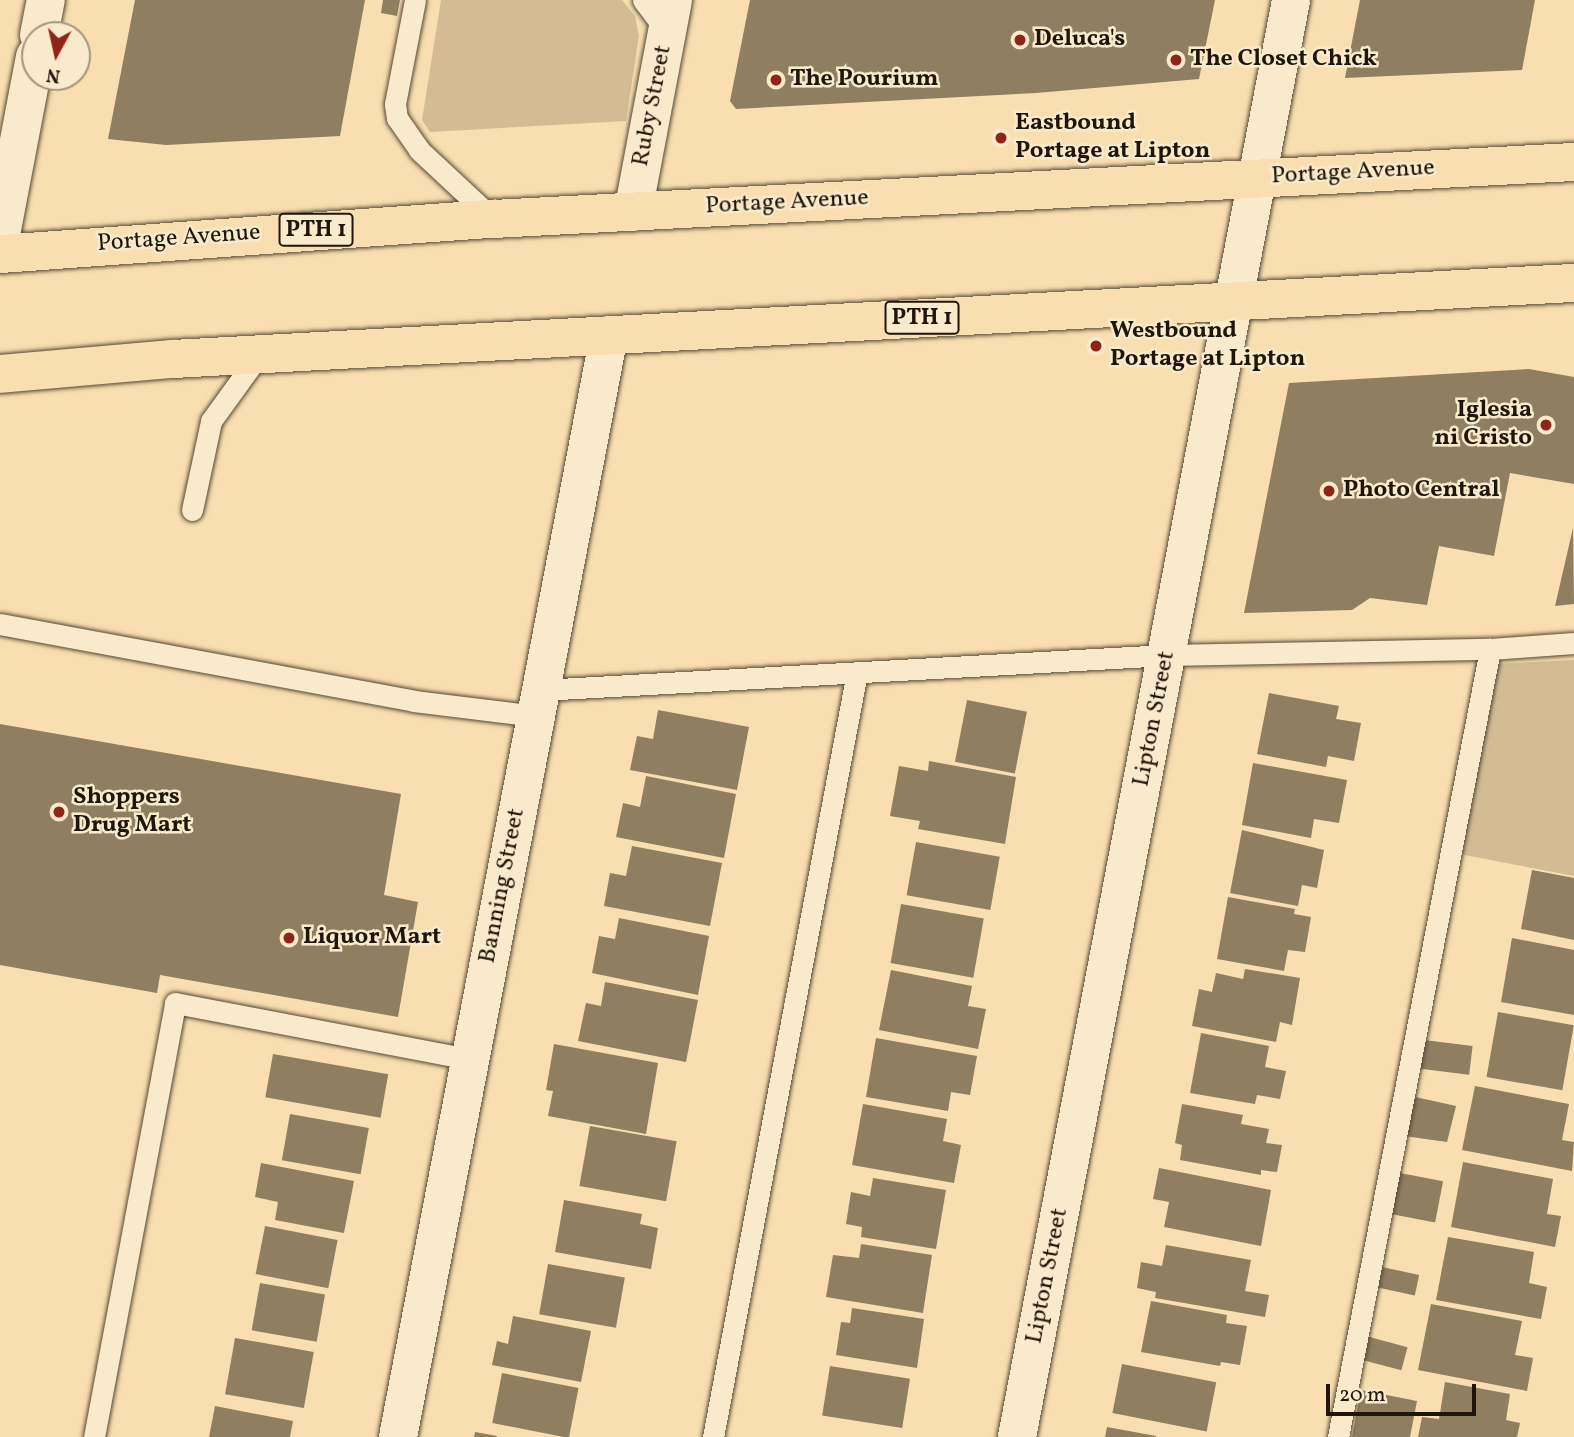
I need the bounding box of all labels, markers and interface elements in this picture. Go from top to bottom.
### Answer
north arrow [21,21,91,91]
place label: Deluca's [1034,26,1125,54]
marker: Deluca's [1012,32,1028,48]
street label: Ruby Street [627,43,679,169]
place label: The Closet Chick [1190,46,1377,74]
marker: The Closet Chick [1168,52,1184,68]
text: N [45,61,62,89]
place label: The Pourium [790,66,939,94]
marker: The Pourium [768,72,784,88]
place label: Eastbound Portage at Lipton [1015,110,1210,166]
marker: Eastbound Portage at Lipton [993,130,1009,146]
street label: Portage Avenue [1271,154,1435,192]
street label: Portage Avenue [705,184,869,222]
road number: PTH 1 [278,210,354,249]
street label: Portage Avenue [96,219,262,259]
road number: PTH 1 [884,298,960,338]
place label: Westbound Portage at Lipton [1110,318,1305,374]
marker: Westbound Portage at Lipton [1088,338,1104,354]
place label: Iglesia ni Cristo [1434,397,1532,453]
marker: Iglesia ni Cristo [1538,417,1554,433]
place label: Photo Central [1343,477,1500,505]
marker: Photo Central [1321,483,1337,499]
street label: Lipton Street [1128,649,1182,789]
place label: Shoppers Drug Mart [73,784,191,840]
marker: Shoppers Drug Mart [51,804,67,820]
street label: Banning Street [474,806,532,966]
place label: Liquor Mart [303,924,441,952]
marker: Liquor Mart [281,930,297,946]
street label: Lipton Street [1021,1206,1075,1346]
scale bar [1329,1370,1480,1414]
text: 20 m [1339,1381,1385,1410]

